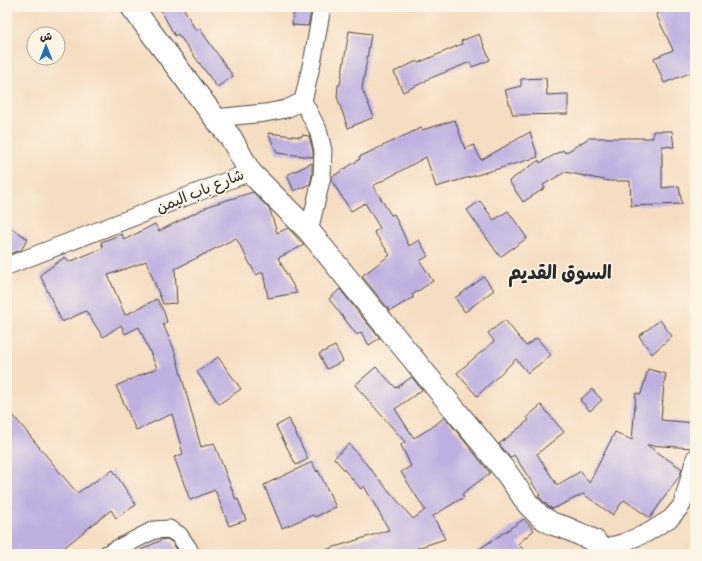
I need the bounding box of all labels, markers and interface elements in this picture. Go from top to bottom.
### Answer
north arrow [26,26,66,66]
text: ش [40,32,52,44]
street label: شارع باب اليمن [154,167,247,219]
district label: السوق القديم [508,264,612,287]

